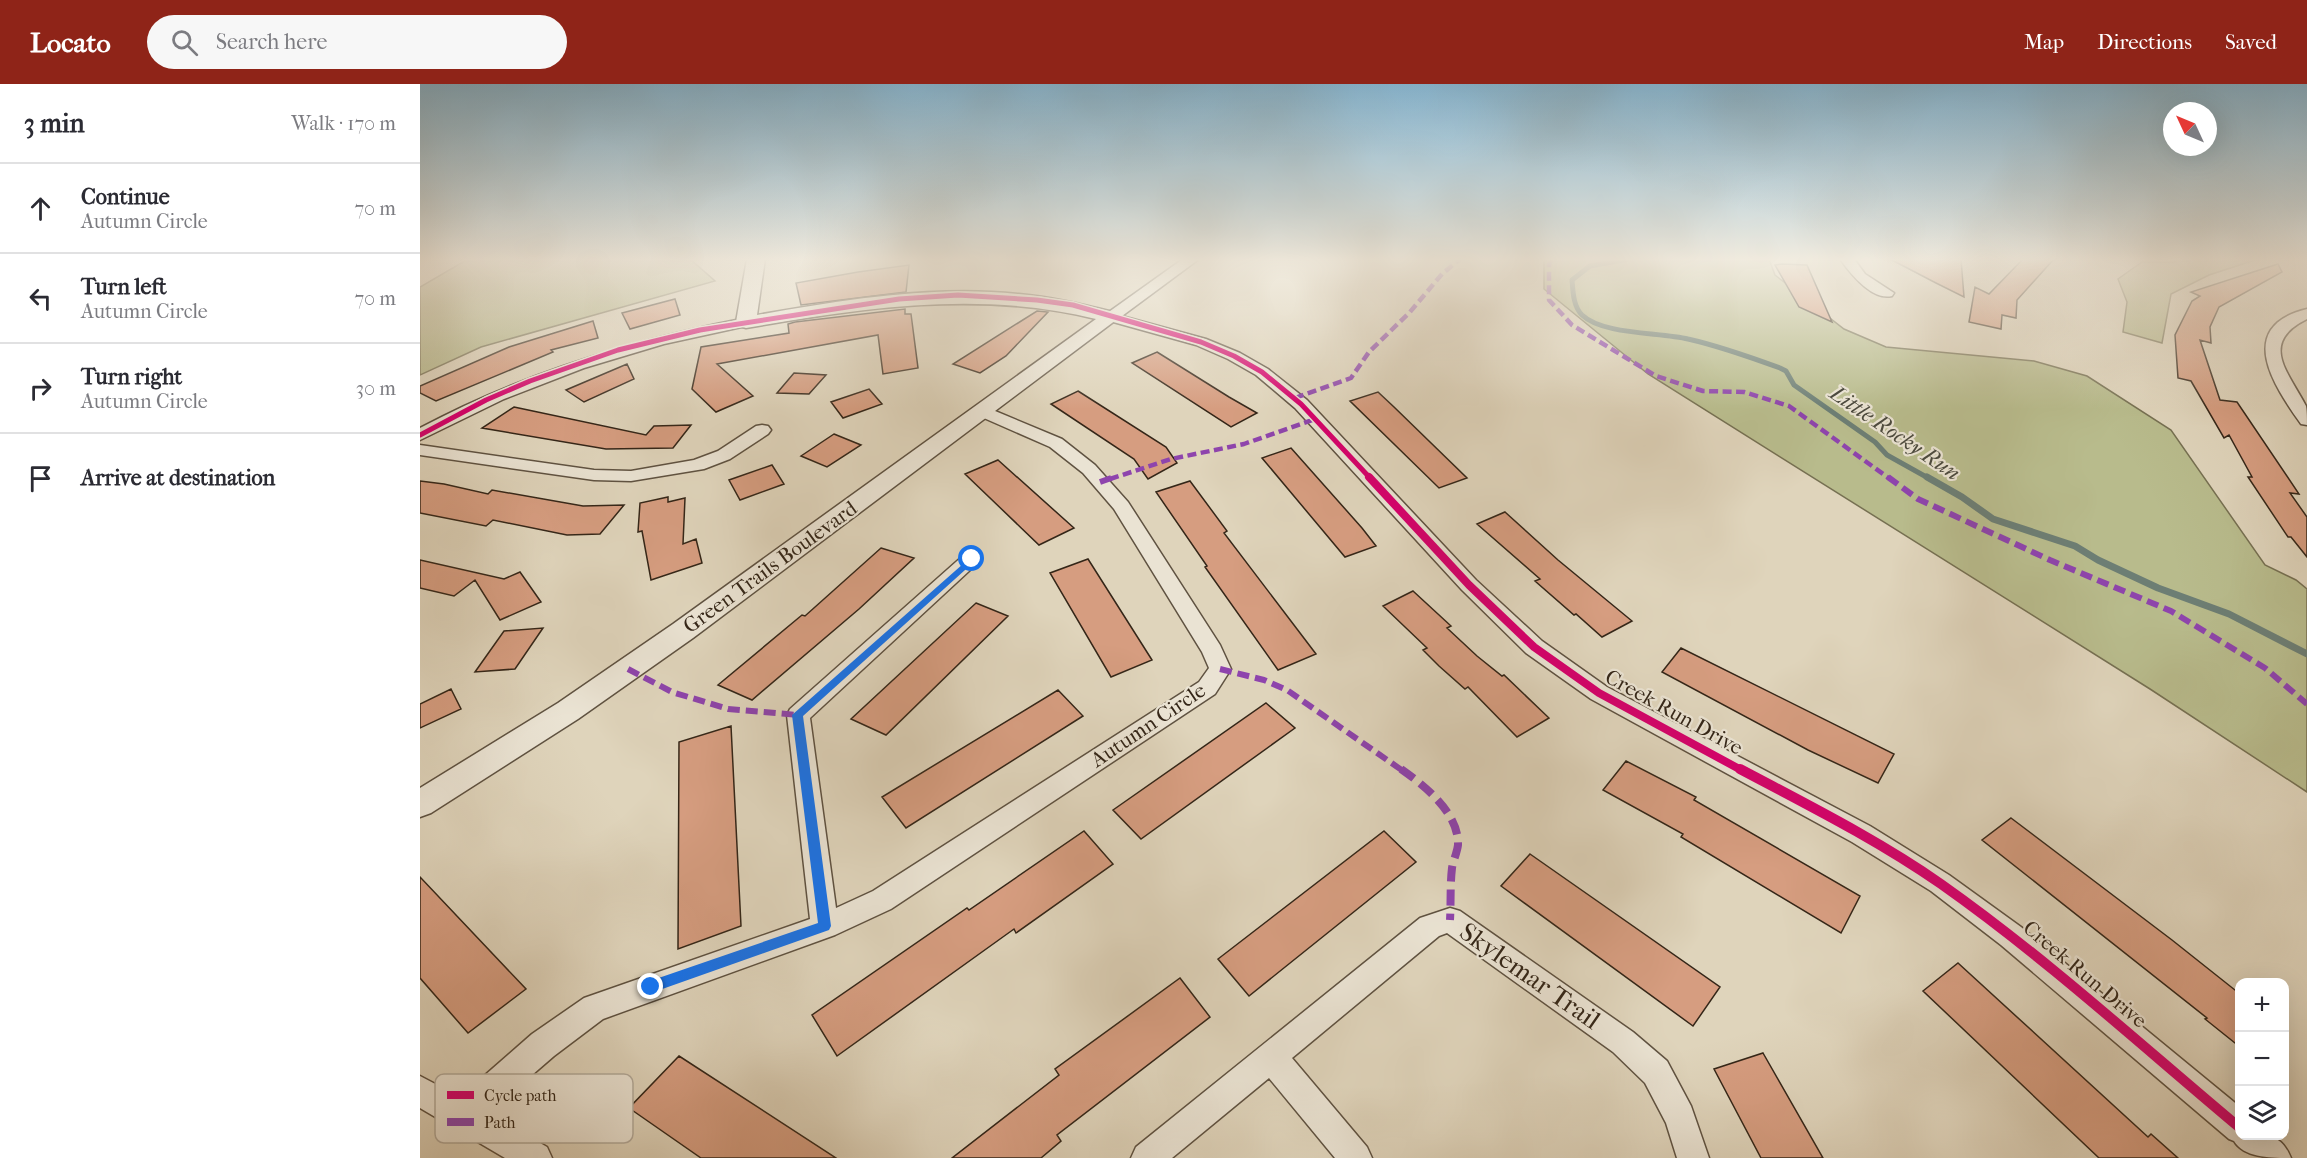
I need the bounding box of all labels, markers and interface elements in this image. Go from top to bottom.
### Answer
search box [147,15,567,69]
text: Locato [30,26,111,59]
icon: search [168,26,201,59]
text: Search here [216,29,327,55]
text: Map [2024,30,2064,54]
text: Directions [2097,30,2192,54]
text: Saved [2225,30,2277,54]
north arrow [2163,102,2217,156]
text: 3 min [24,108,85,139]
text: Walk · 170 m [291,112,396,135]
text: Continue [81,184,170,210]
icon: ahead [24,192,57,225]
text: 70 m [354,197,396,220]
text: Autumn Circle [81,210,208,233]
text: Turn left [81,274,167,300]
icon: left [24,282,57,315]
text: 70 m [354,287,396,310]
text: Autumn Circle [81,300,208,323]
text: Turn right [81,364,182,390]
icon: right [24,372,57,405]
text: 30 m [356,377,396,400]
water label: Little Rocky Run [1823,379,1965,486]
text: Autumn Circle [81,390,208,413]
icon: arrive [24,462,57,495]
text: Arrive at destination [81,465,275,491]
street label: Green Trails Boulevard [679,496,862,638]
route start [958,545,984,571]
street label: Creek Run Drive [1601,664,1747,760]
street label: Autumn Circle [1085,678,1210,773]
street label: Creek Run Drive [2018,915,2152,1033]
street label: Skylemar Trail [1454,916,1606,1036]
route end [637,973,663,999]
map controls [2235,978,2289,1140]
button: + [2235,978,2289,1032]
button: − [2235,1032,2289,1086]
legend [435,1074,633,1143]
text: Cycle path [484,1086,556,1105]
button: layers [2235,1086,2289,1140]
text: Path [484,1113,516,1132]

